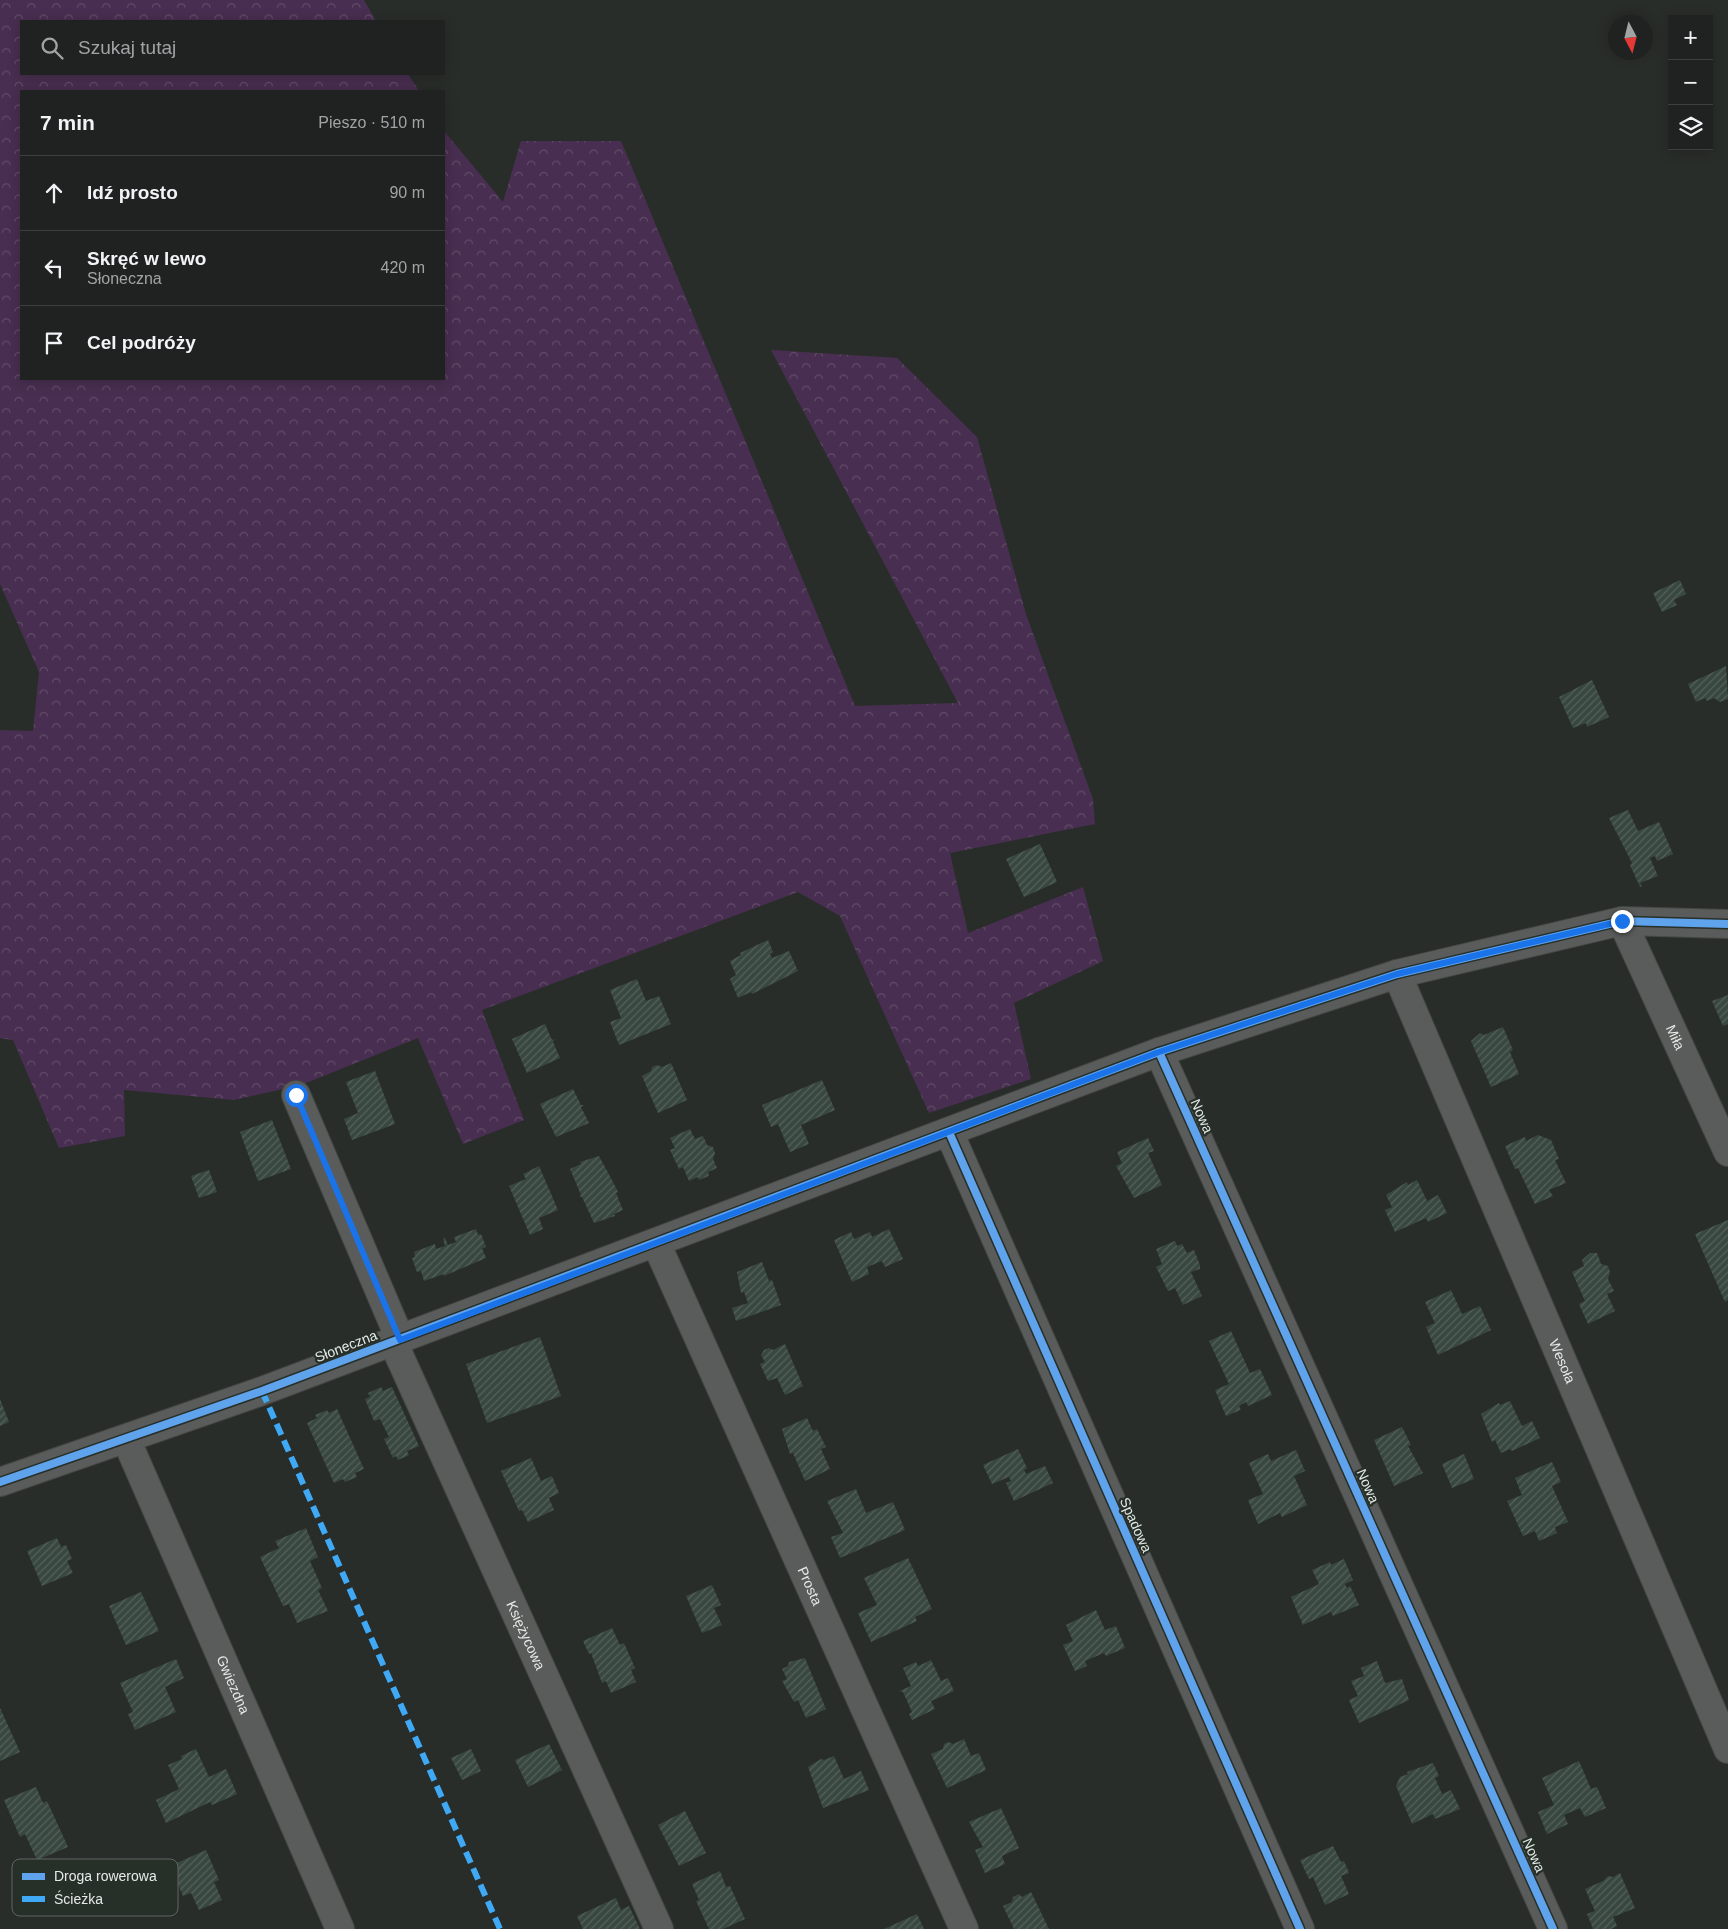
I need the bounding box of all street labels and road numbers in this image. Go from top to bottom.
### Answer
street label: Miła [1663,1022,1688,1053]
street label: Nowa [1187,1096,1217,1136]
street label: Słoneczna [313,1327,380,1365]
street label: Wesoła [1546,1337,1579,1386]
street label: Nowa [1353,1466,1383,1506]
street label: Spadowa [1117,1495,1155,1555]
street label: Prosta [794,1564,826,1608]
street label: Księżycowa [503,1598,549,1672]
street label: Gwiezdna [213,1653,253,1717]
street label: Nowa [1519,1835,1549,1875]

